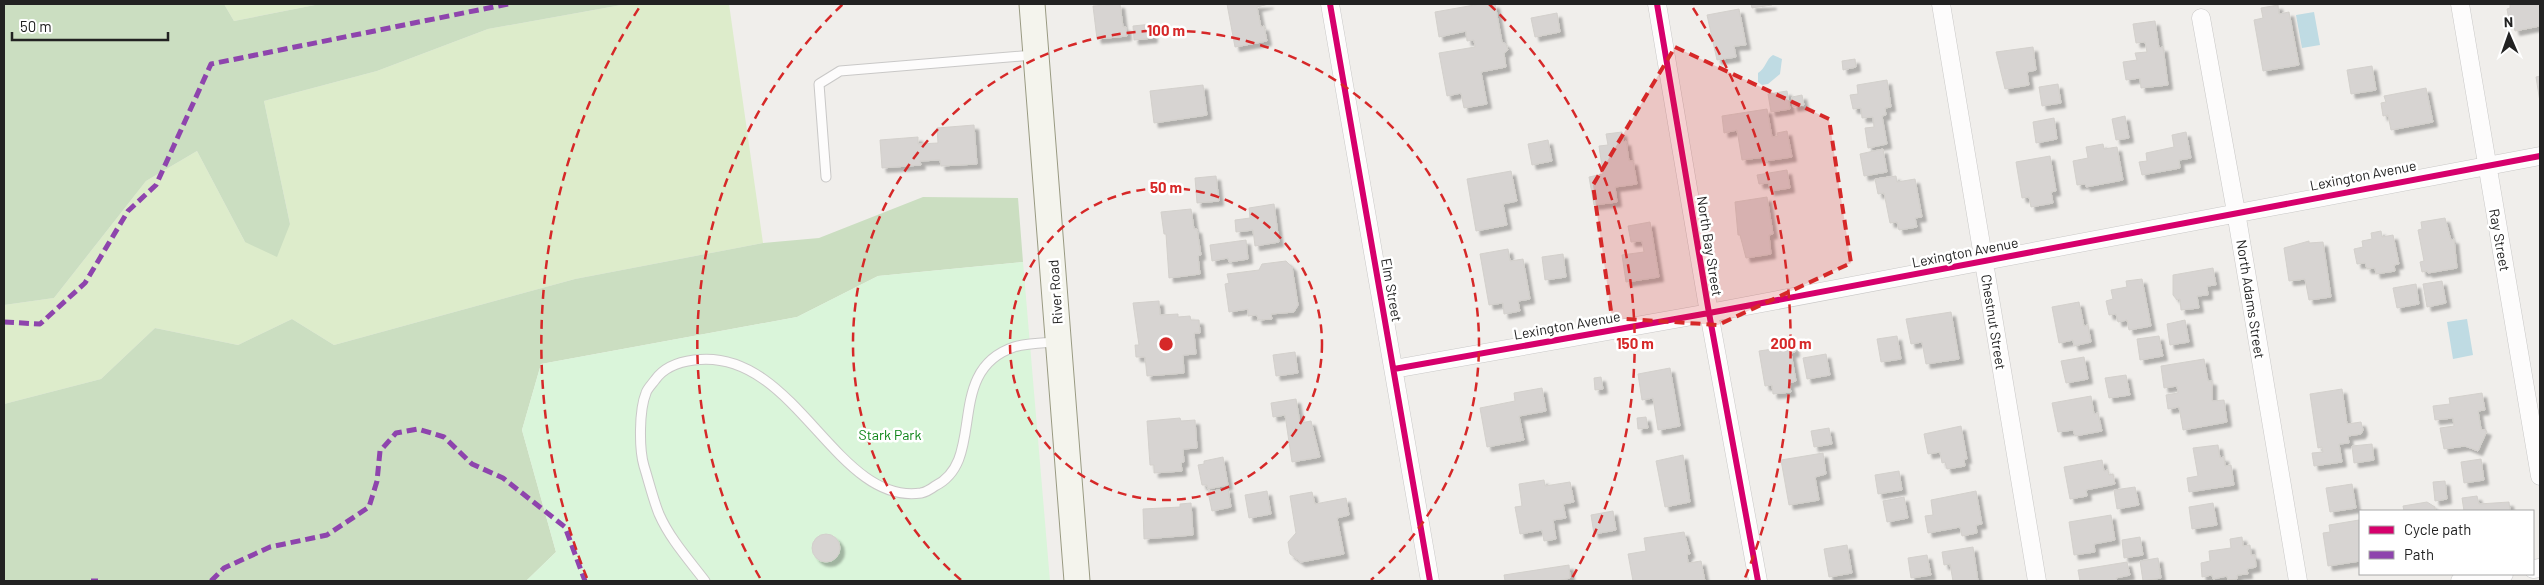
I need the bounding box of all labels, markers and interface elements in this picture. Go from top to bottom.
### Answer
scale bar [12,10,169,42]
north arrow [2484,10,2534,60]
text: N [2504,13,2513,30]
text: 50 m [20,17,52,35]
text: 100 m [1147,21,1185,39]
street label: Lexington Avenue [2308,156,2418,194]
text: 50 m [1150,178,1182,196]
street label: North Bay Street [1694,195,1726,297]
street label: Ray Street [2486,207,2514,273]
street label: Lexington Avenue [1910,233,2020,271]
street label: North Adams Street [2233,238,2269,360]
street label: Elm Street [1378,257,1406,323]
street label: River Road [1044,259,1066,325]
street label: Chestnut Street [1978,273,2010,371]
street label: Lexington Avenue [1512,307,1622,343]
text: 150 m [1616,334,1654,352]
text: 200 m [1770,334,1812,352]
centre of rings [1157,335,1175,353]
park label: Stark Park [859,426,921,443]
legend [2359,510,2534,575]
text: Cycle path [2404,520,2471,538]
text: Path [2404,545,2434,563]

